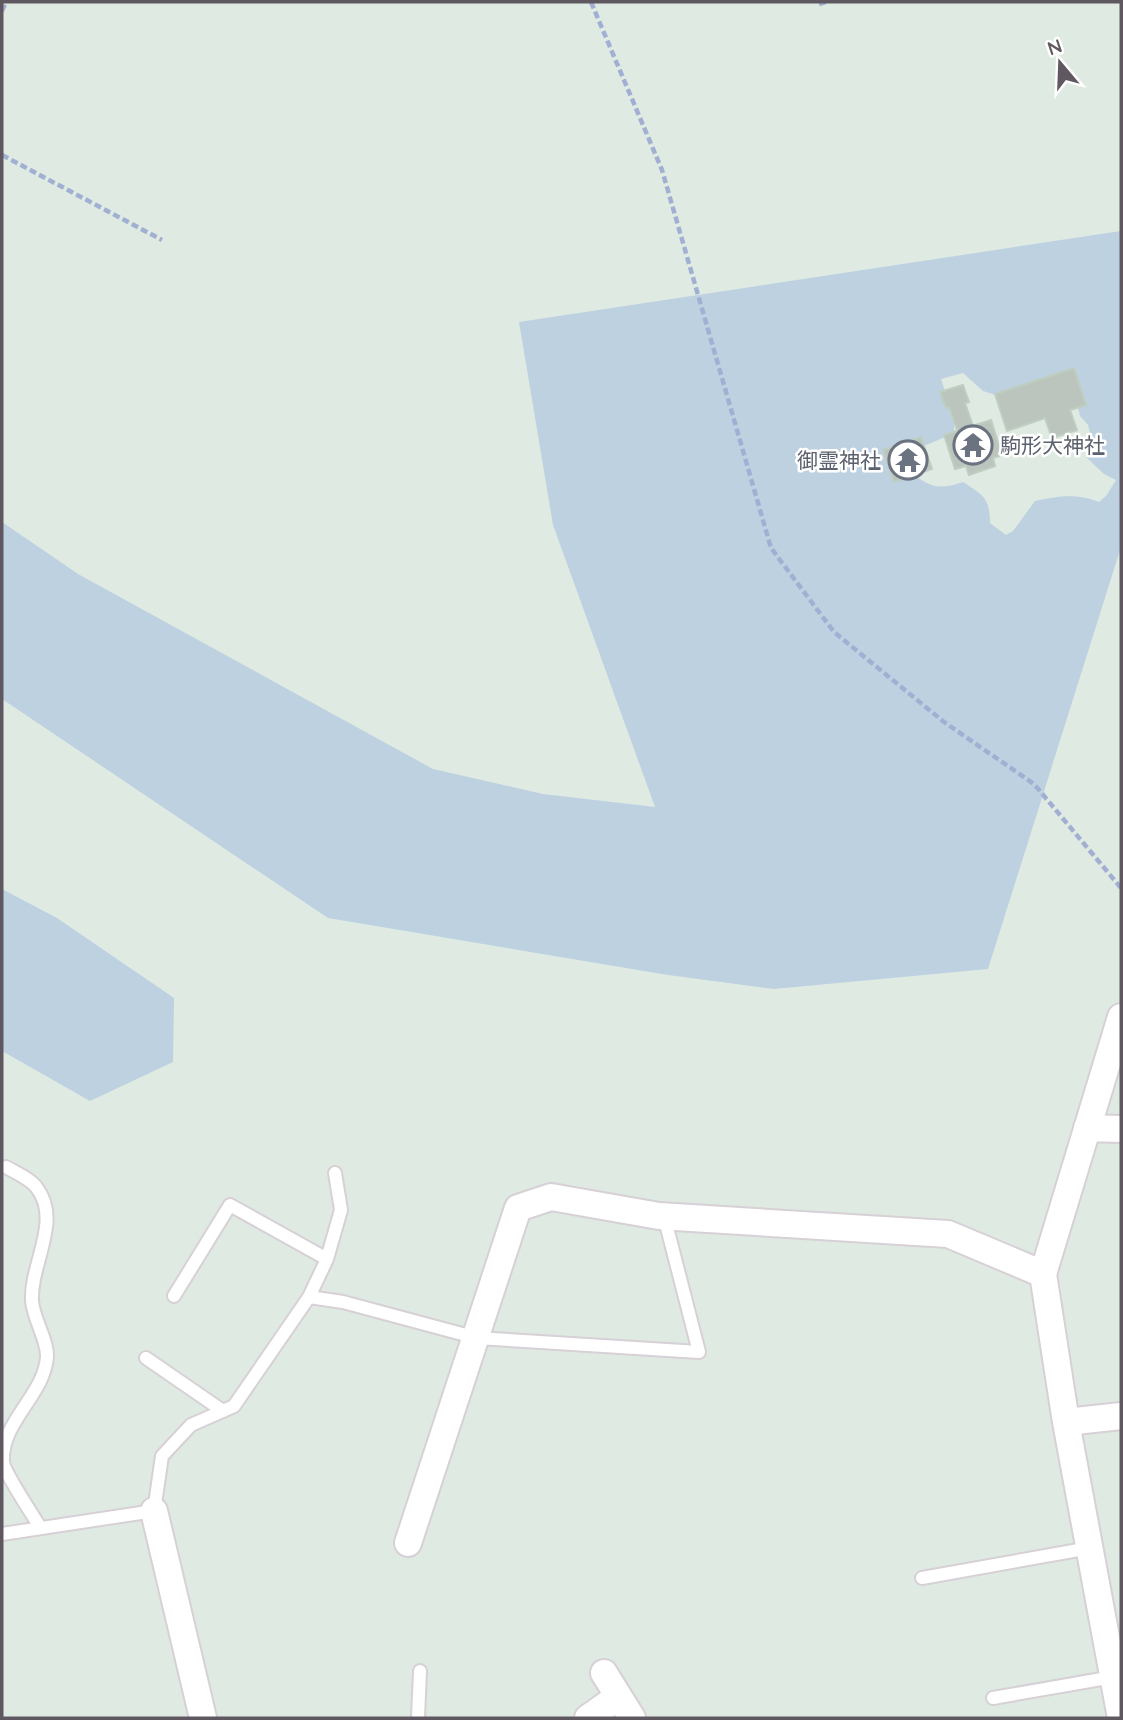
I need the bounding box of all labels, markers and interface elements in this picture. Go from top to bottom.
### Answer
north arrow [1025,28,1095,98]
text: N [1044,33,1065,61]
temple icon: 駒形大神社 [952,424,994,466]
place label: 駒形大神社 [1000,432,1105,458]
temple icon: 御霊神社 [887,439,929,481]
place label: 御霊神社 [797,447,881,473]

